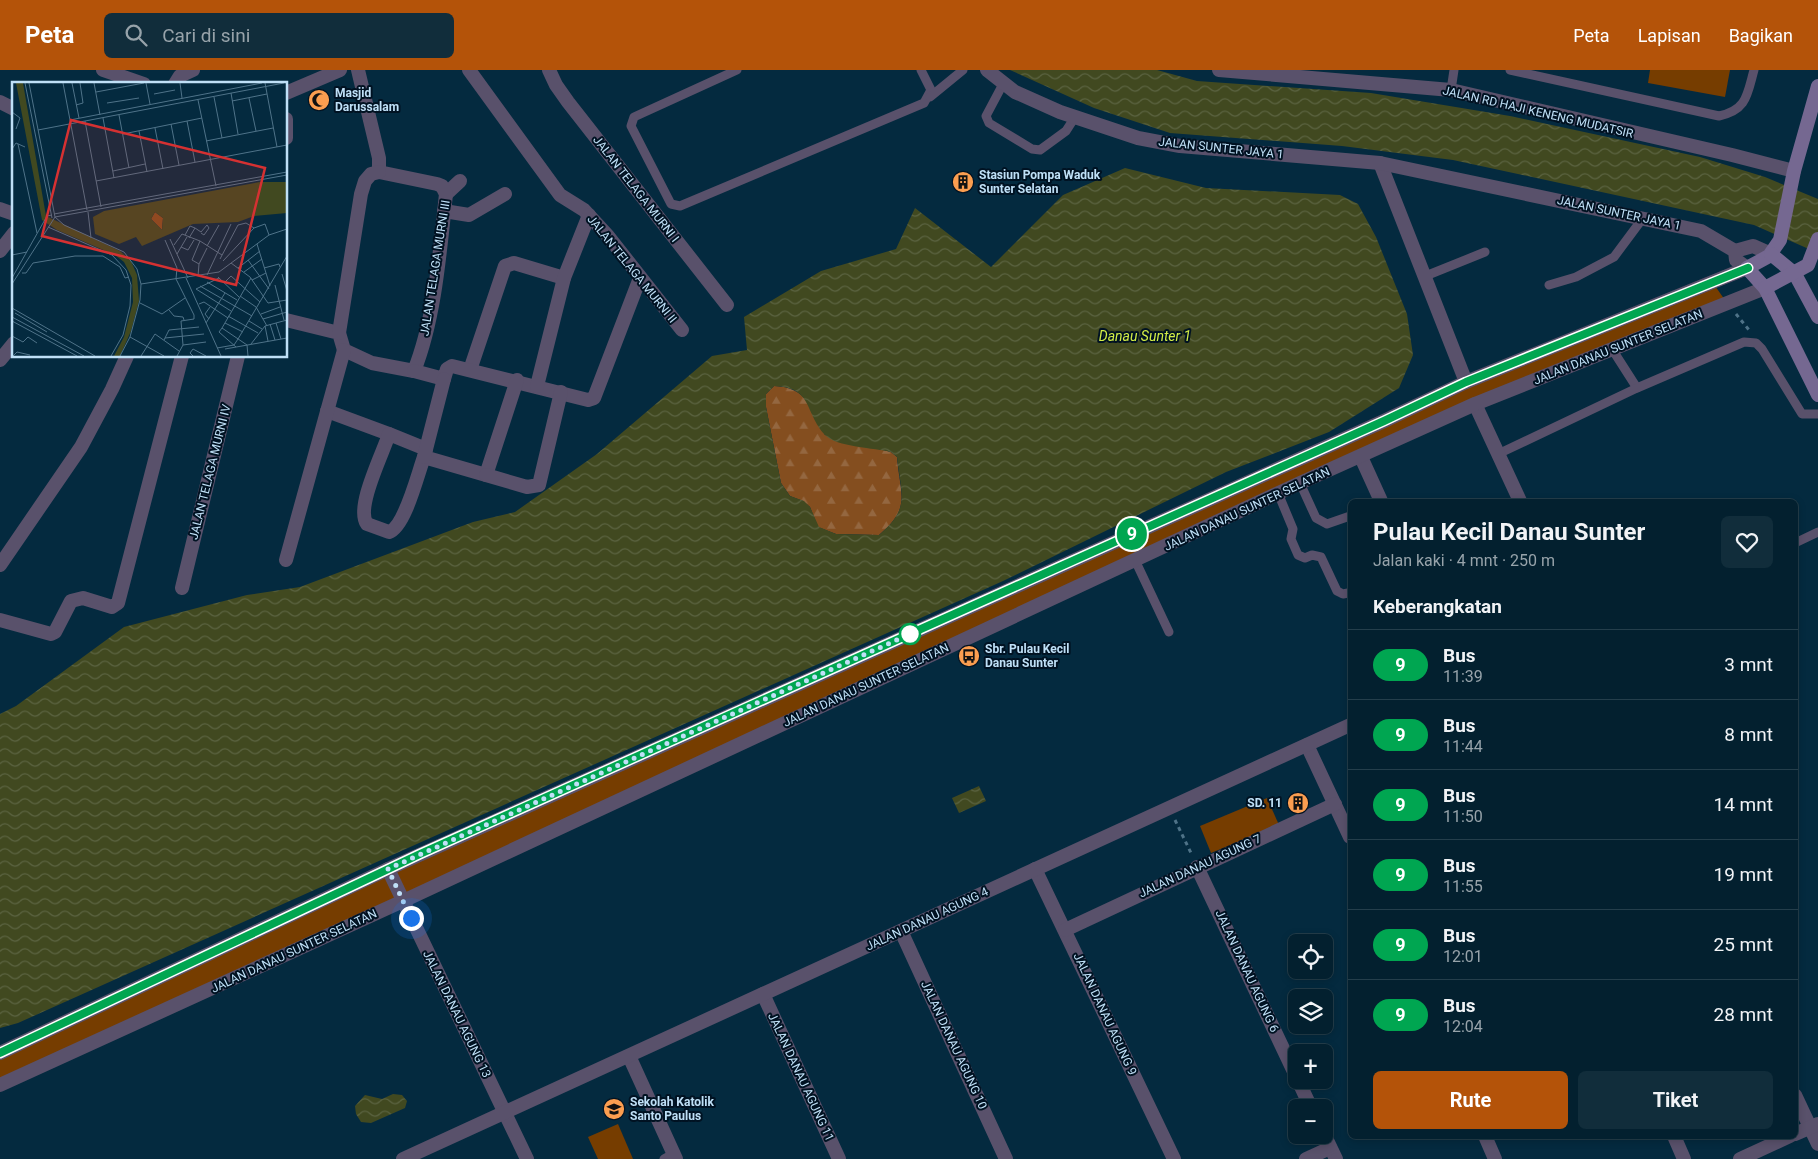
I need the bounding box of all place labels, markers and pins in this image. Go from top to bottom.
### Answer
place label: Masjid Darussalam [335,86,399,114]
mosque icon: Masjid Darussalam [307,88,331,112]
place label: Stasiun Pompa Waduk Sunter Selatan [979,168,1101,196]
building icon: Stasiun Pompa Waduk Sunter Selatan [951,170,975,194]
unlabelled marker [899,623,921,645]
place label: Sbr. Pulau Kecil Danau Sunter [985,642,1069,670]
bus stop icon: Sbr. Pulau Kecil Danau Sunter [957,644,981,668]
building icon: SD. 11 [1286,791,1310,815]
place label: SD. 11 [1247,796,1282,810]
place label: Sekolah Katolik Santo Paulus [630,1095,714,1123]
school or university icon: Sekolah Katolik Santo Paulus [602,1097,626,1121]

